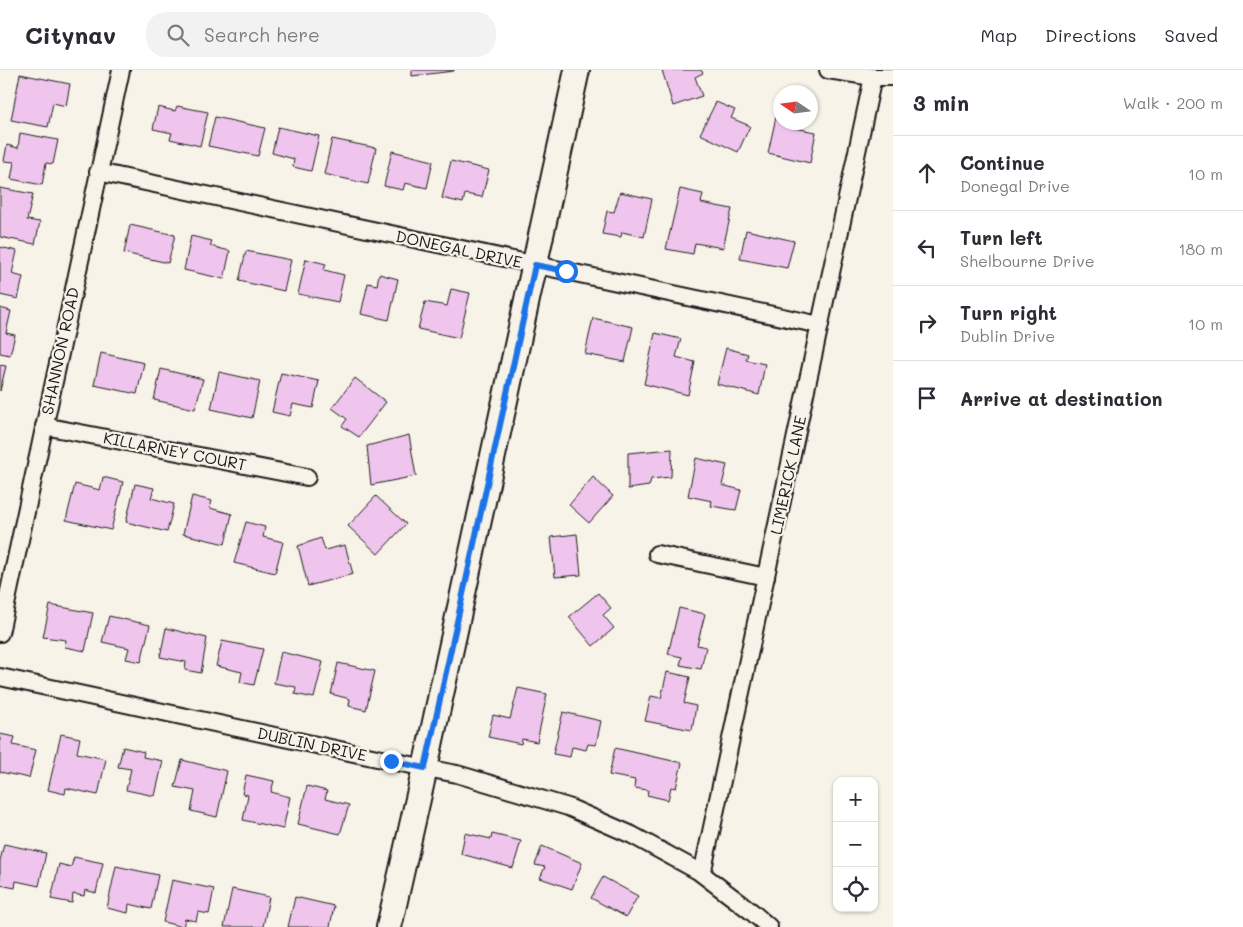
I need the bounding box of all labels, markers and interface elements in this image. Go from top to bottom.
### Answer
search box [146,12,496,57]
text: Citynav [25,19,116,50]
icon: search [164,21,192,49]
text: Search here [204,22,320,47]
text: Map [980,23,1017,47]
text: Directions [1045,23,1137,47]
text: Saved [1165,23,1218,47]
north arrow [773,85,818,130]
text: 3 min [913,89,969,116]
text: Walk · 200 m [1123,92,1223,113]
text: Continue [960,150,1045,175]
icon: ahead [913,159,941,187]
text: 10 m [1188,163,1223,184]
text: Donegal Drive [960,175,1070,196]
street label: DONEGAL DRIVE [394,225,524,272]
text: Turn left [960,225,1043,250]
icon: left [913,234,941,262]
text: 180 m [1178,238,1223,259]
text: Shelbourne Drive [960,250,1095,271]
route start [555,260,578,283]
street label: SHANNON ROAD [36,285,83,417]
text: Turn right [960,300,1057,325]
icon: right [913,309,941,337]
text: 10 m [1188,313,1223,334]
text: Dublin Drive [960,325,1055,346]
icon: arrive [913,384,941,412]
text: Arrive at destination [960,386,1163,411]
street label: LIMERICK LANE [765,413,810,536]
street label: KILLARNEY COURT [102,426,249,475]
street label: DUBLIN DRIVE [255,722,369,765]
route end [380,750,403,773]
map controls [833,777,878,912]
button: + [833,777,878,822]
button: − [833,822,878,867]
button: locate [833,867,878,912]

